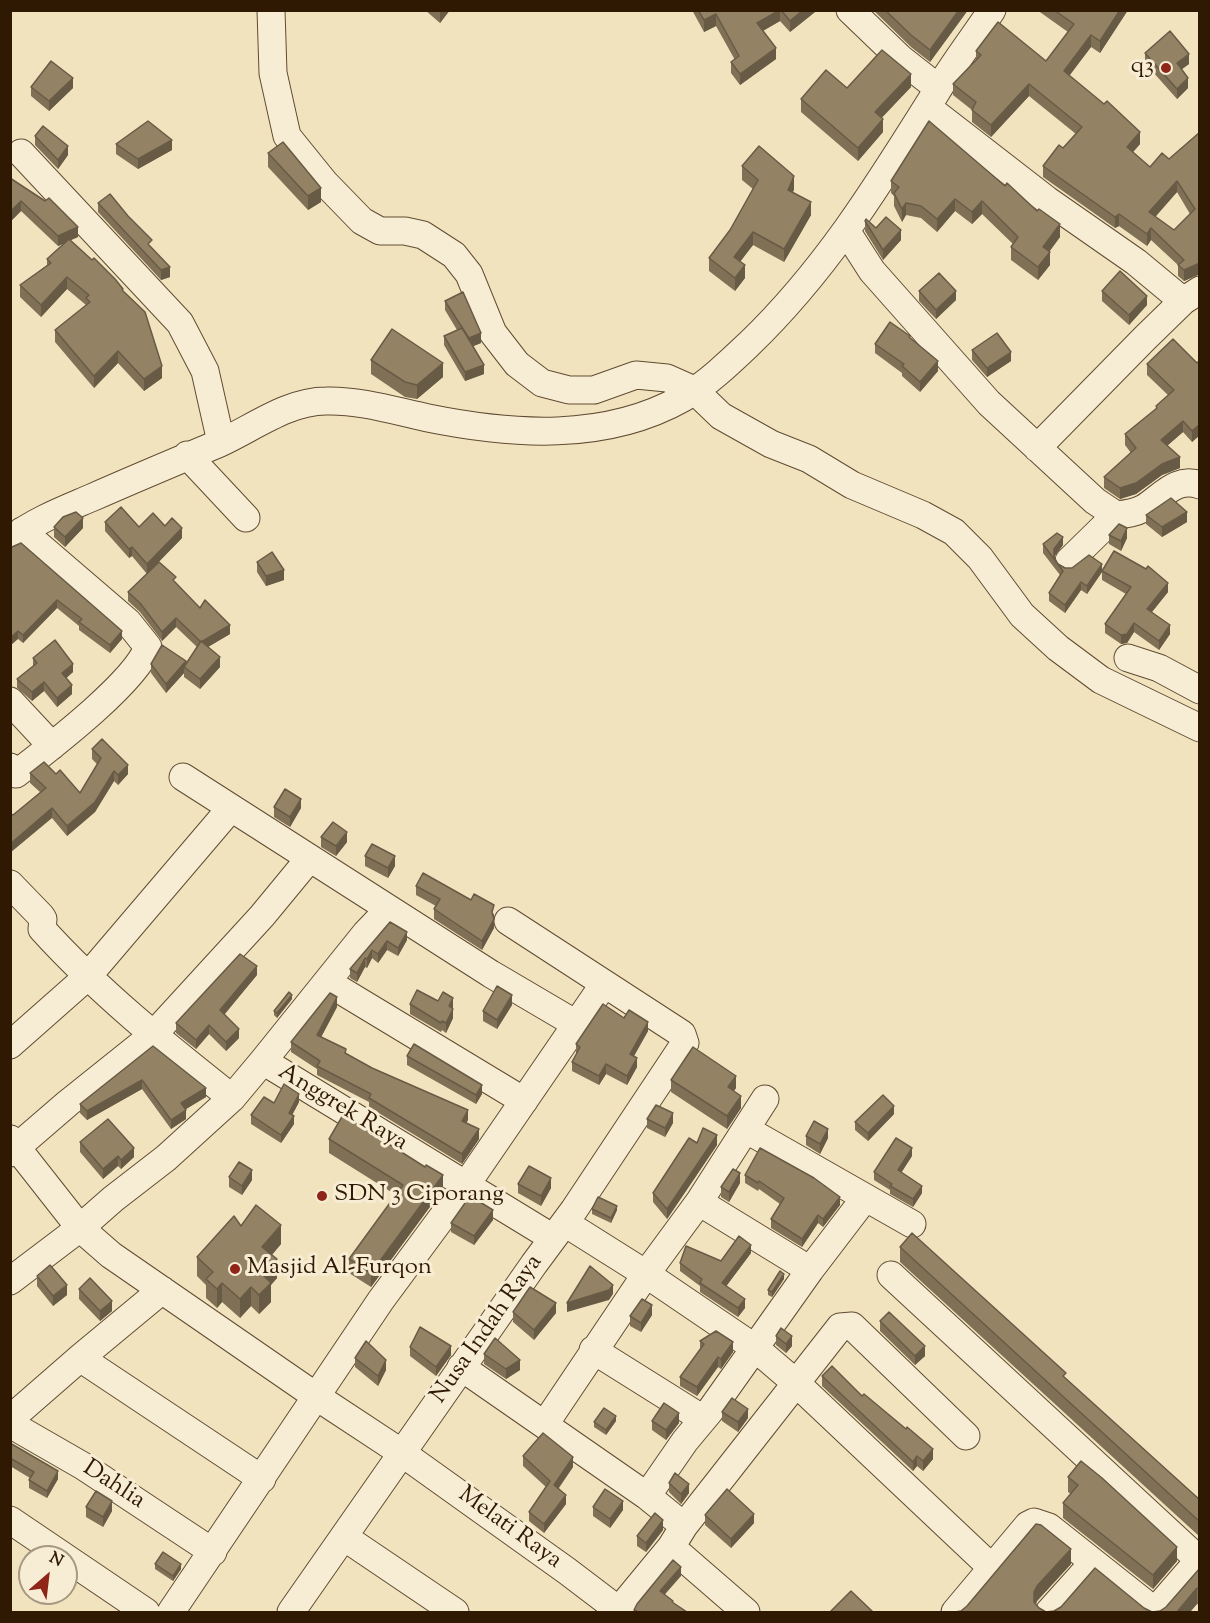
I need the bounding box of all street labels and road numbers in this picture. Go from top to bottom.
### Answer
street label: Anggrek Raya [272,1059,412,1159]
street label: Nusa Indah Raya [426,1250,550,1410]
street label: Dahlia [76,1455,150,1517]
street label: Melati Raya [451,1482,567,1576]

